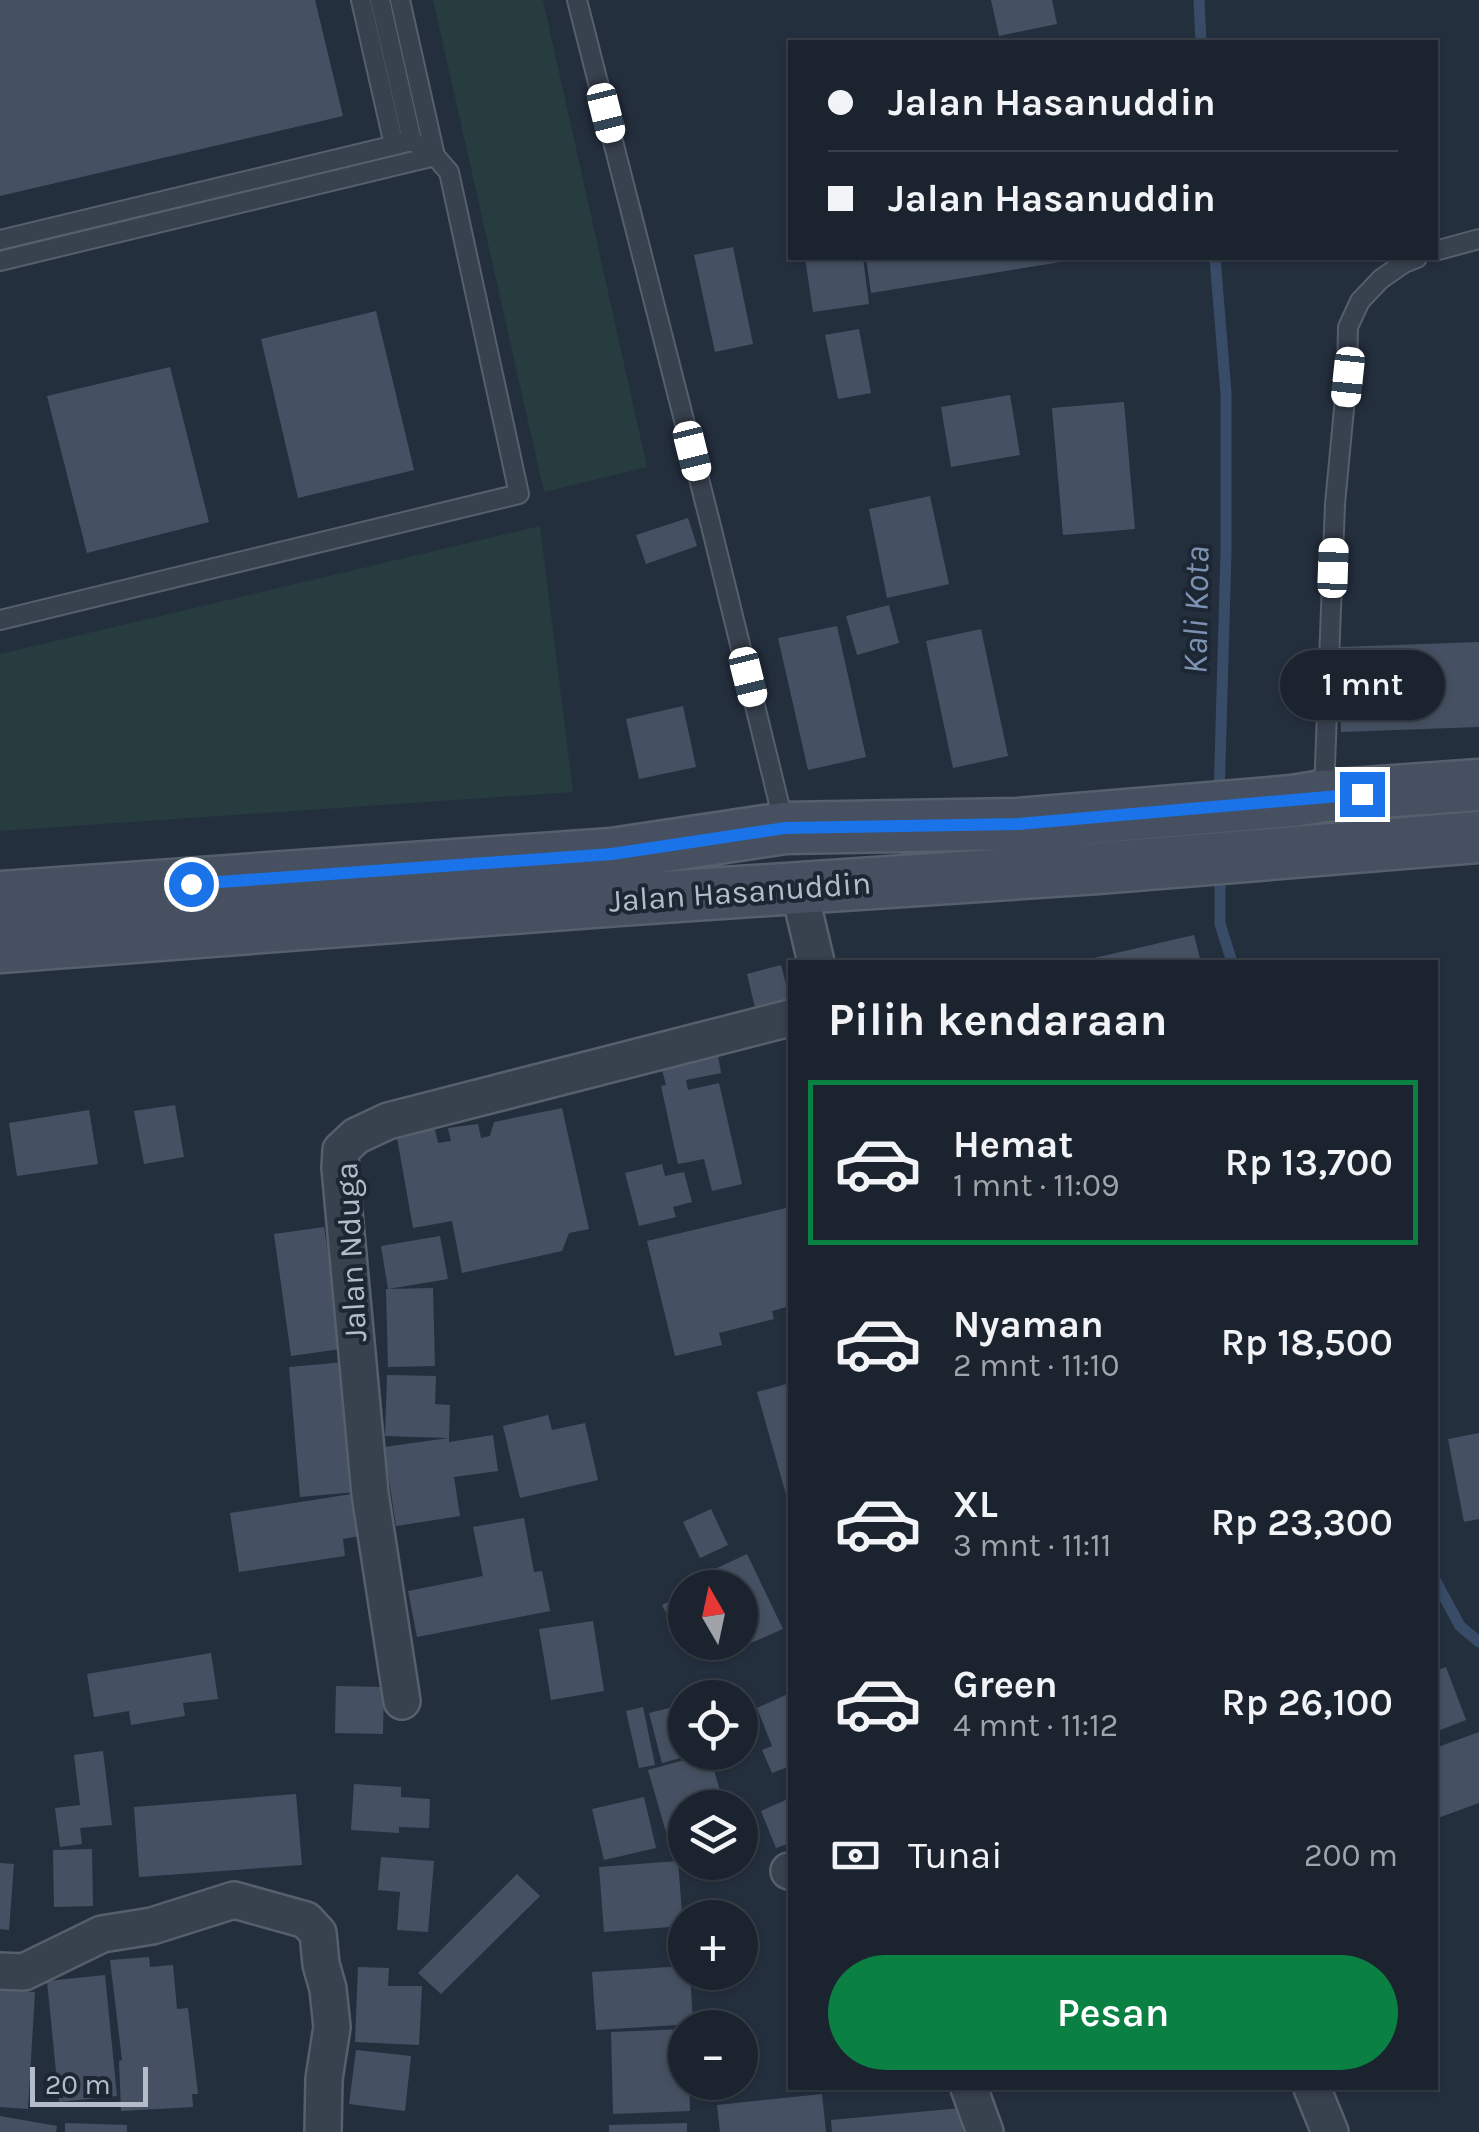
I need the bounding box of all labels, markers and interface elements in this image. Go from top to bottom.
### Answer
car [584,80,628,146]
text: Jalan Hasanuddin [888,80,1216,125]
text: Jalan Hasanuddin [888,176,1216,221]
car [1330,346,1366,408]
car [670,418,714,484]
car [1317,537,1349,599]
water label: Kali Kota [1174,545,1218,675]
car [726,644,770,710]
callout: 1 mnt [1280,649,1444,719]
text: 1 mnt [1322,666,1403,703]
route end [1340,772,1385,817]
route start [169,862,214,907]
street label: Jalan Hasanuddin [608,864,872,920]
text: Pilih kendaraan [828,994,1168,1046]
icon: car [833,1118,923,1208]
text: Hemat [953,1122,1073,1167]
text: Rp 13,700 [1225,1140,1393,1185]
street label: Jalan Nduga [328,1161,374,1343]
text: 1 mnt · 11:09 [953,1167,1119,1204]
icon: car [833,1298,923,1388]
text: Nyaman [953,1302,1104,1347]
text: Rp 18,500 [1221,1320,1393,1365]
text: 2 mnt · 11:10 [953,1347,1119,1384]
icon: car [833,1478,923,1568]
text: XL [953,1482,998,1527]
text: Rp 23,300 [1211,1500,1393,1545]
text: 3 mnt · 11:11 [953,1527,1111,1564]
north arrow [668,1570,758,1660]
map controls [668,1570,758,2100]
icon: car [833,1658,923,1748]
text: Green [953,1662,1058,1707]
button: locate [668,1680,758,1770]
text: Rp 26,100 [1221,1680,1393,1725]
text: 4 mnt · 11:12 [953,1707,1118,1744]
button: layers [668,1790,758,1880]
icon: cash [828,1828,883,1883]
text: Tunai [908,1833,1003,1878]
text: 200 m [1304,1837,1398,1874]
button: + [668,1900,758,1990]
button: Pesan [828,1955,1398,2070]
button: − [668,2010,758,2100]
scale bar [30,2062,148,2106]
text: 20 m [45,2068,111,2101]

